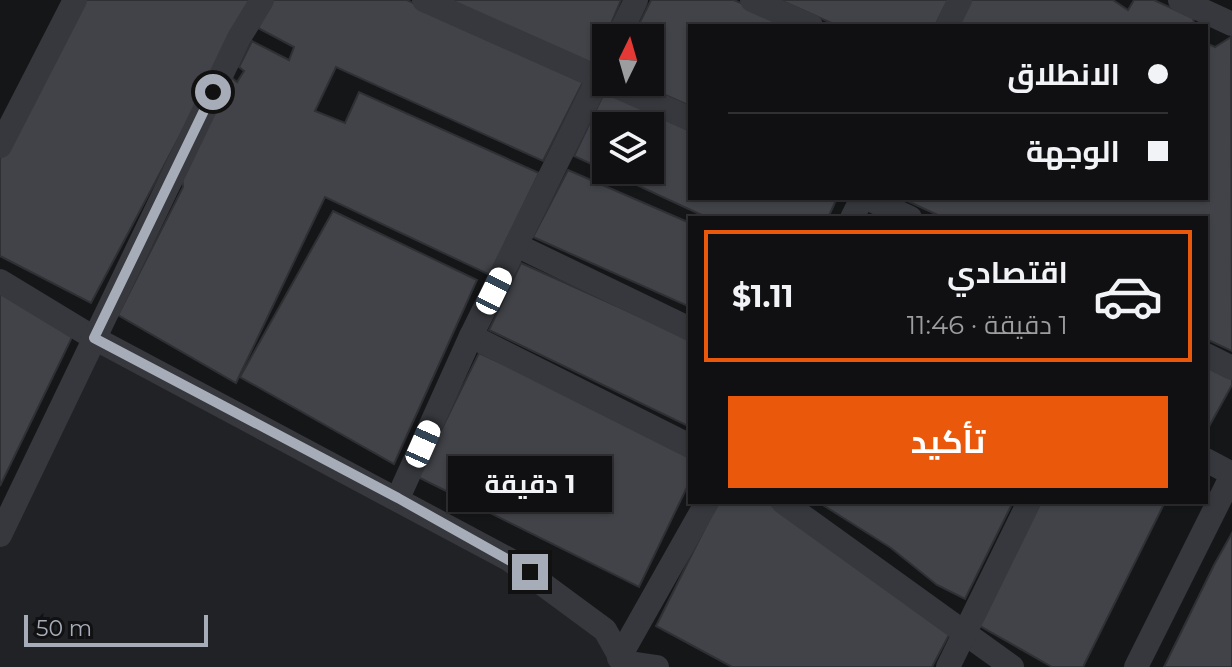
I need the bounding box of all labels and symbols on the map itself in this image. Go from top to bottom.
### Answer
north arrow [592,24,664,96]
route start [195,74,231,110]
car [473,264,515,318]
car [402,417,444,471]
callout: 1 دقيقة [448,456,612,512]
route end [512,554,548,590]
scale bar [24,611,208,647]

